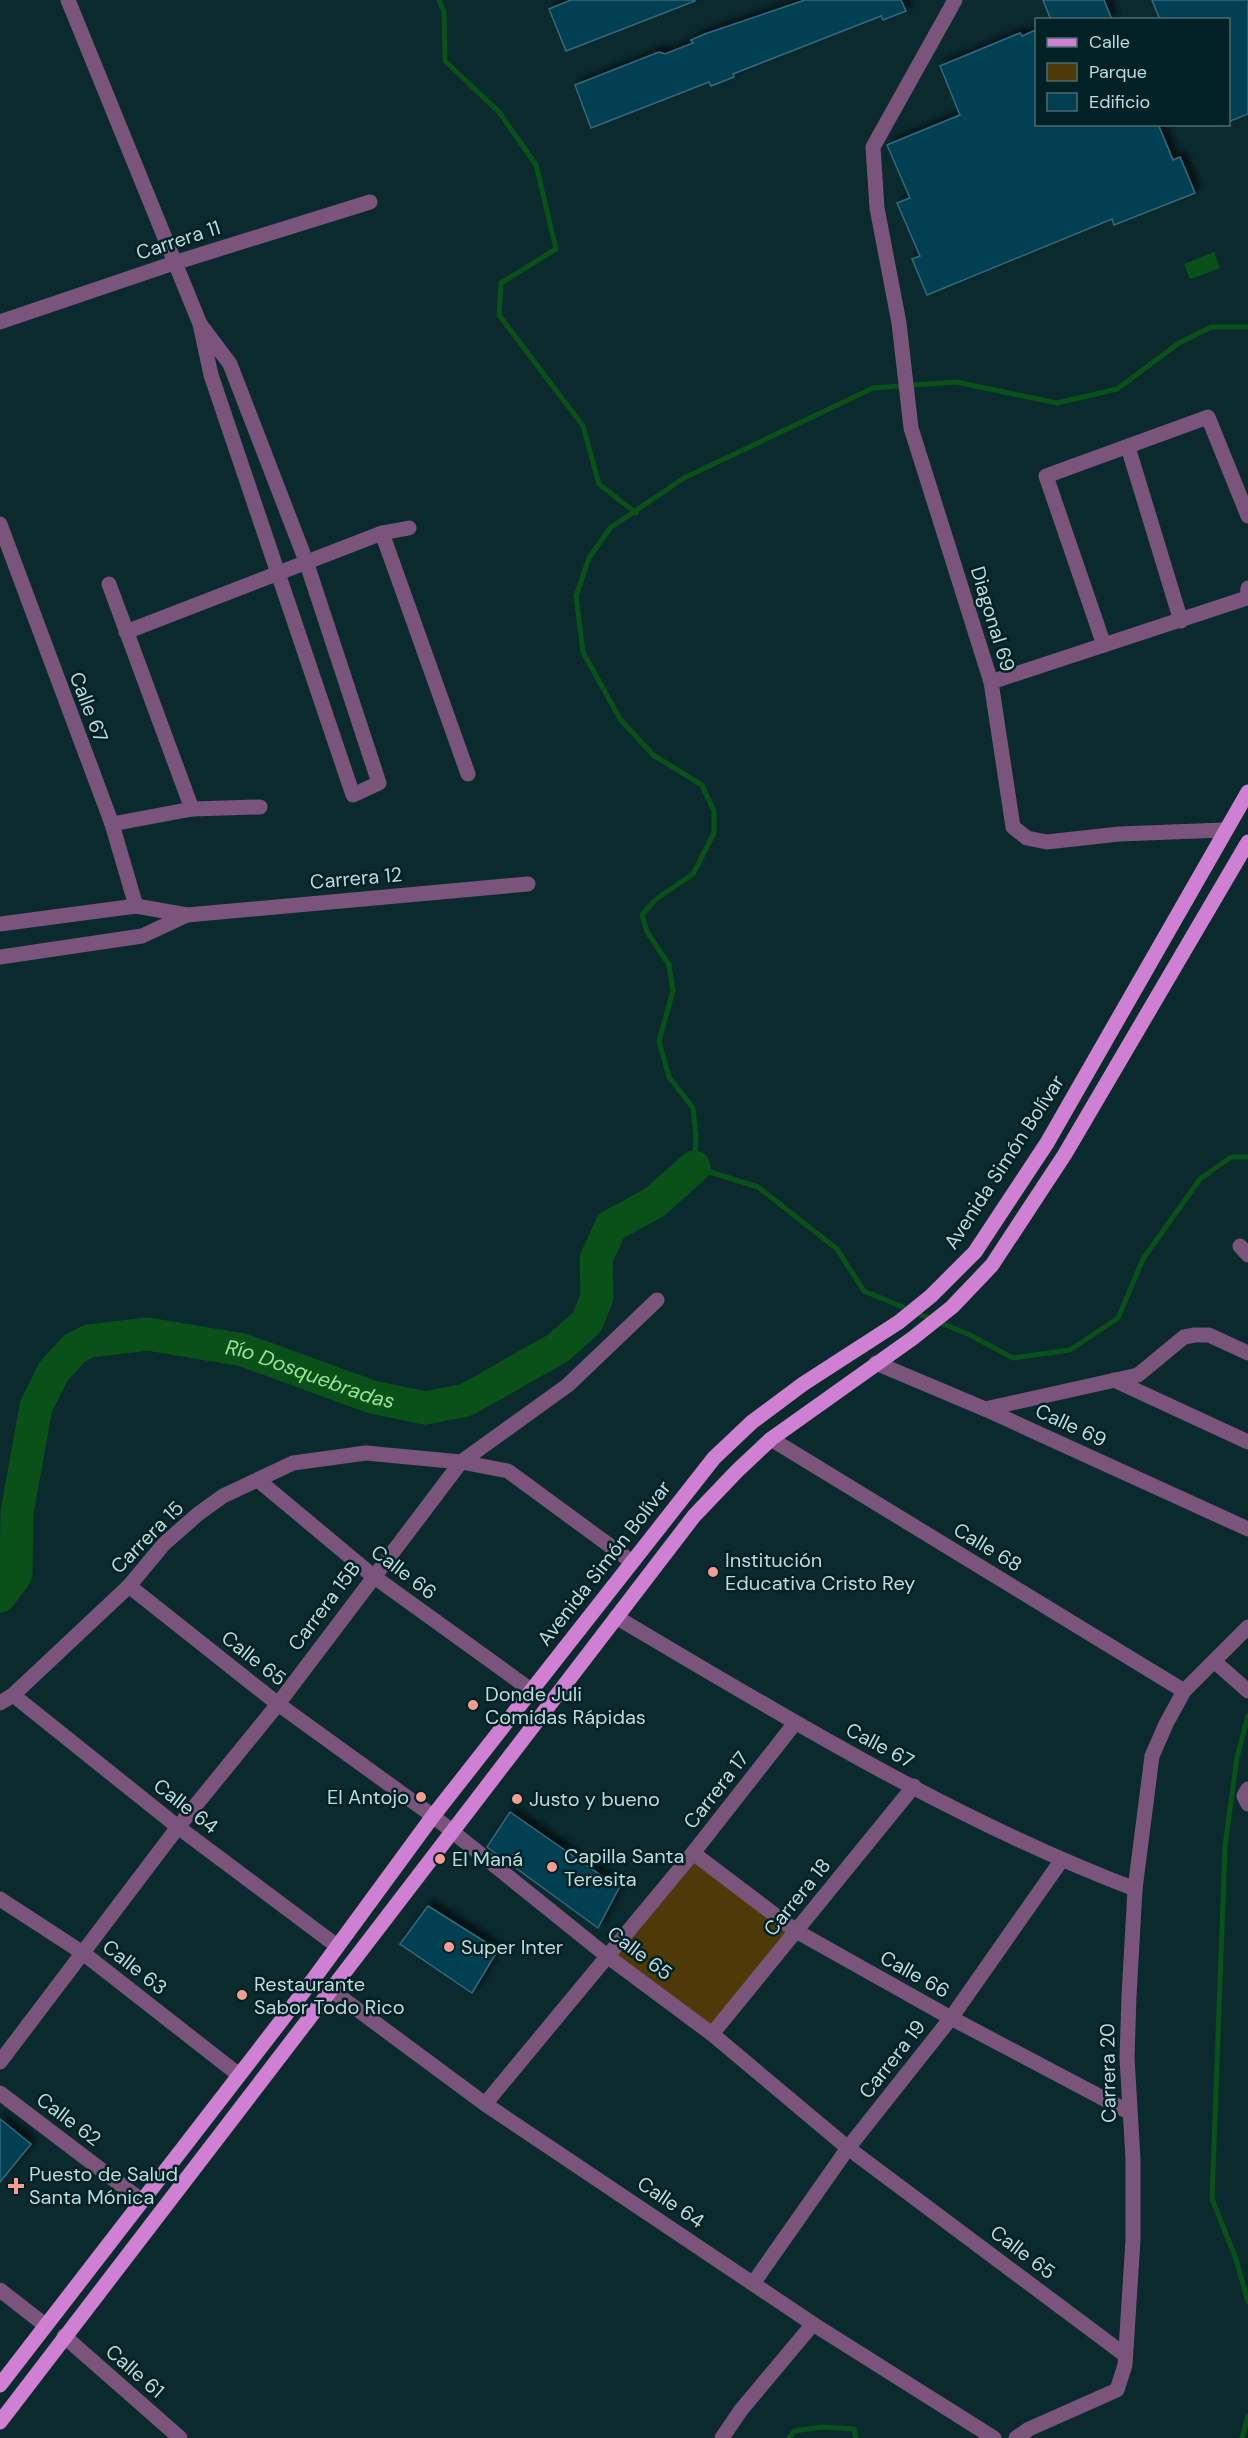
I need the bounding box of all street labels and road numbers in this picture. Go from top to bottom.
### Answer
street label: Carrera 11 [133,214,223,266]
street label: Diagonal 69 [965,563,1021,675]
street label: Calle 67 [64,668,114,746]
street label: Carrera 12 [309,861,403,895]
street label: Avenida Simón Bolívar [938,1070,1070,1254]
street label: Calle 69 [1031,1397,1111,1453]
street label: Avenida Simón Bolívar [531,1475,677,1651]
street label: Carrera 15 [105,1495,189,1579]
street label: Calle 68 [949,1516,1027,1578]
street label: Calle 66 [366,1539,442,1605]
street label: Carrera 15B [282,1556,366,1656]
street label: Calle 65 [216,1625,292,1691]
street label: Calle 67 [841,1716,919,1774]
street label: Carrera 17 [678,1746,754,1834]
street label: Calle 64 [148,1773,224,1839]
street label: Carrera 18 [758,1853,836,1941]
street label: Calle 65 [602,1920,678,1986]
street label: Calle 63 [97,1934,173,2000]
street label: Calle 66 [875,1944,955,2004]
street label: Carrera 19 [853,2014,931,2104]
street label: Carrera 20 [1094,2023,1122,2123]
street label: Calle 62 [31,2086,107,2152]
street label: Calle 64 [632,2170,710,2234]
street label: Calle 65 [985,2219,1061,2285]
street label: Calle 61 [100,2338,170,2404]

